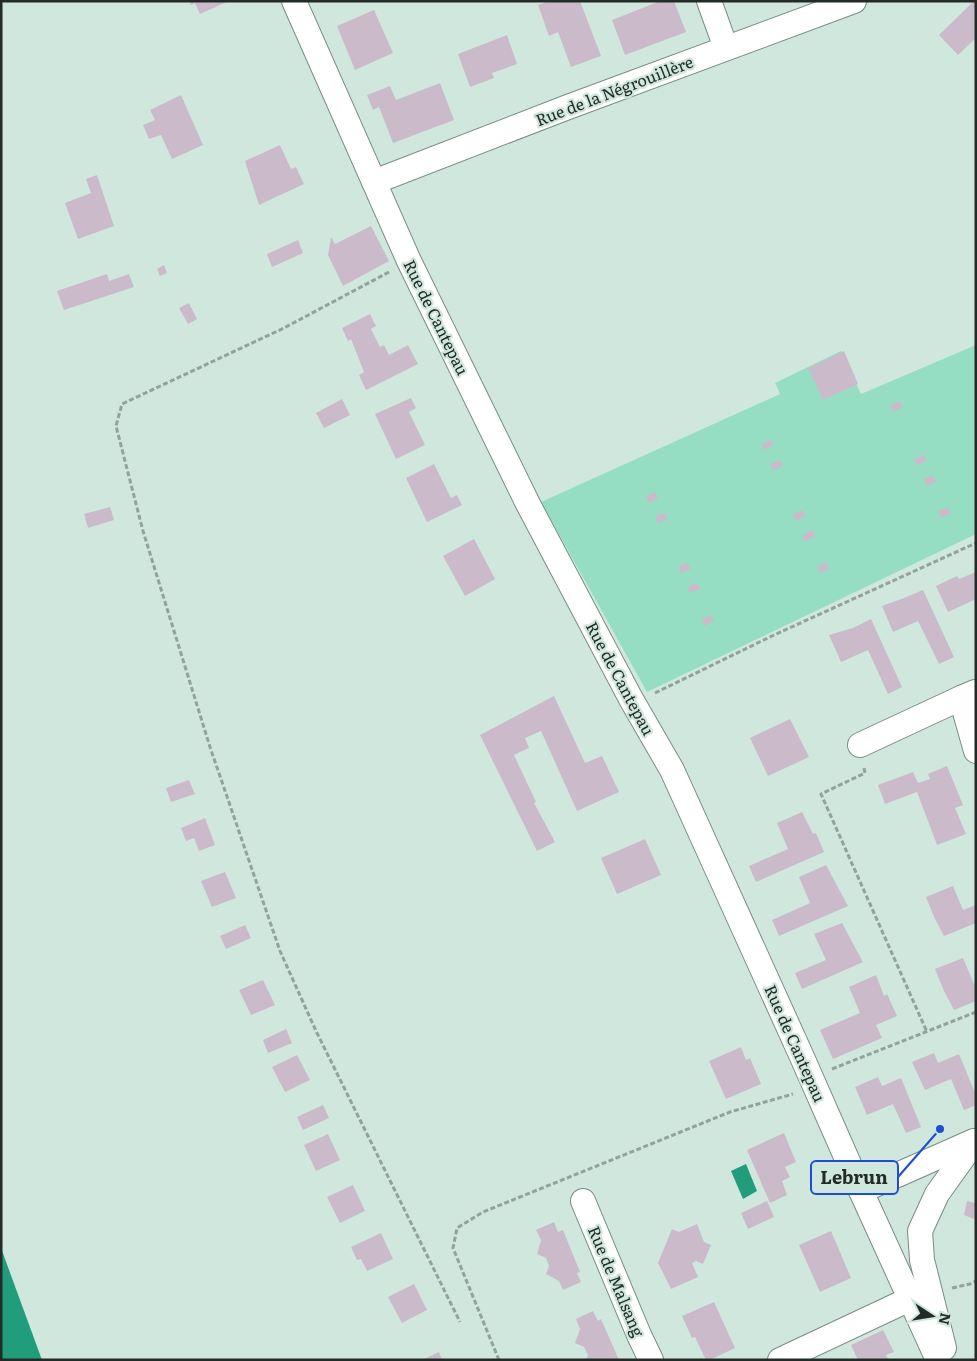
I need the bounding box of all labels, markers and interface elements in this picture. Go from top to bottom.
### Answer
street label: Rue de la Négrouillère [532,49,696,131]
street label: Rue de Cantepau [399,255,475,379]
street label: Rue de Cantepau [581,617,661,739]
street label: Rue de Cantepau [759,981,833,1105]
callout: Lebrun [811,1161,898,1194]
text: Lebrun [820,1163,888,1190]
street label: Rue de Malsang [583,1222,651,1340]
north arrow [907,1291,957,1341]
text: N [935,1311,957,1327]

